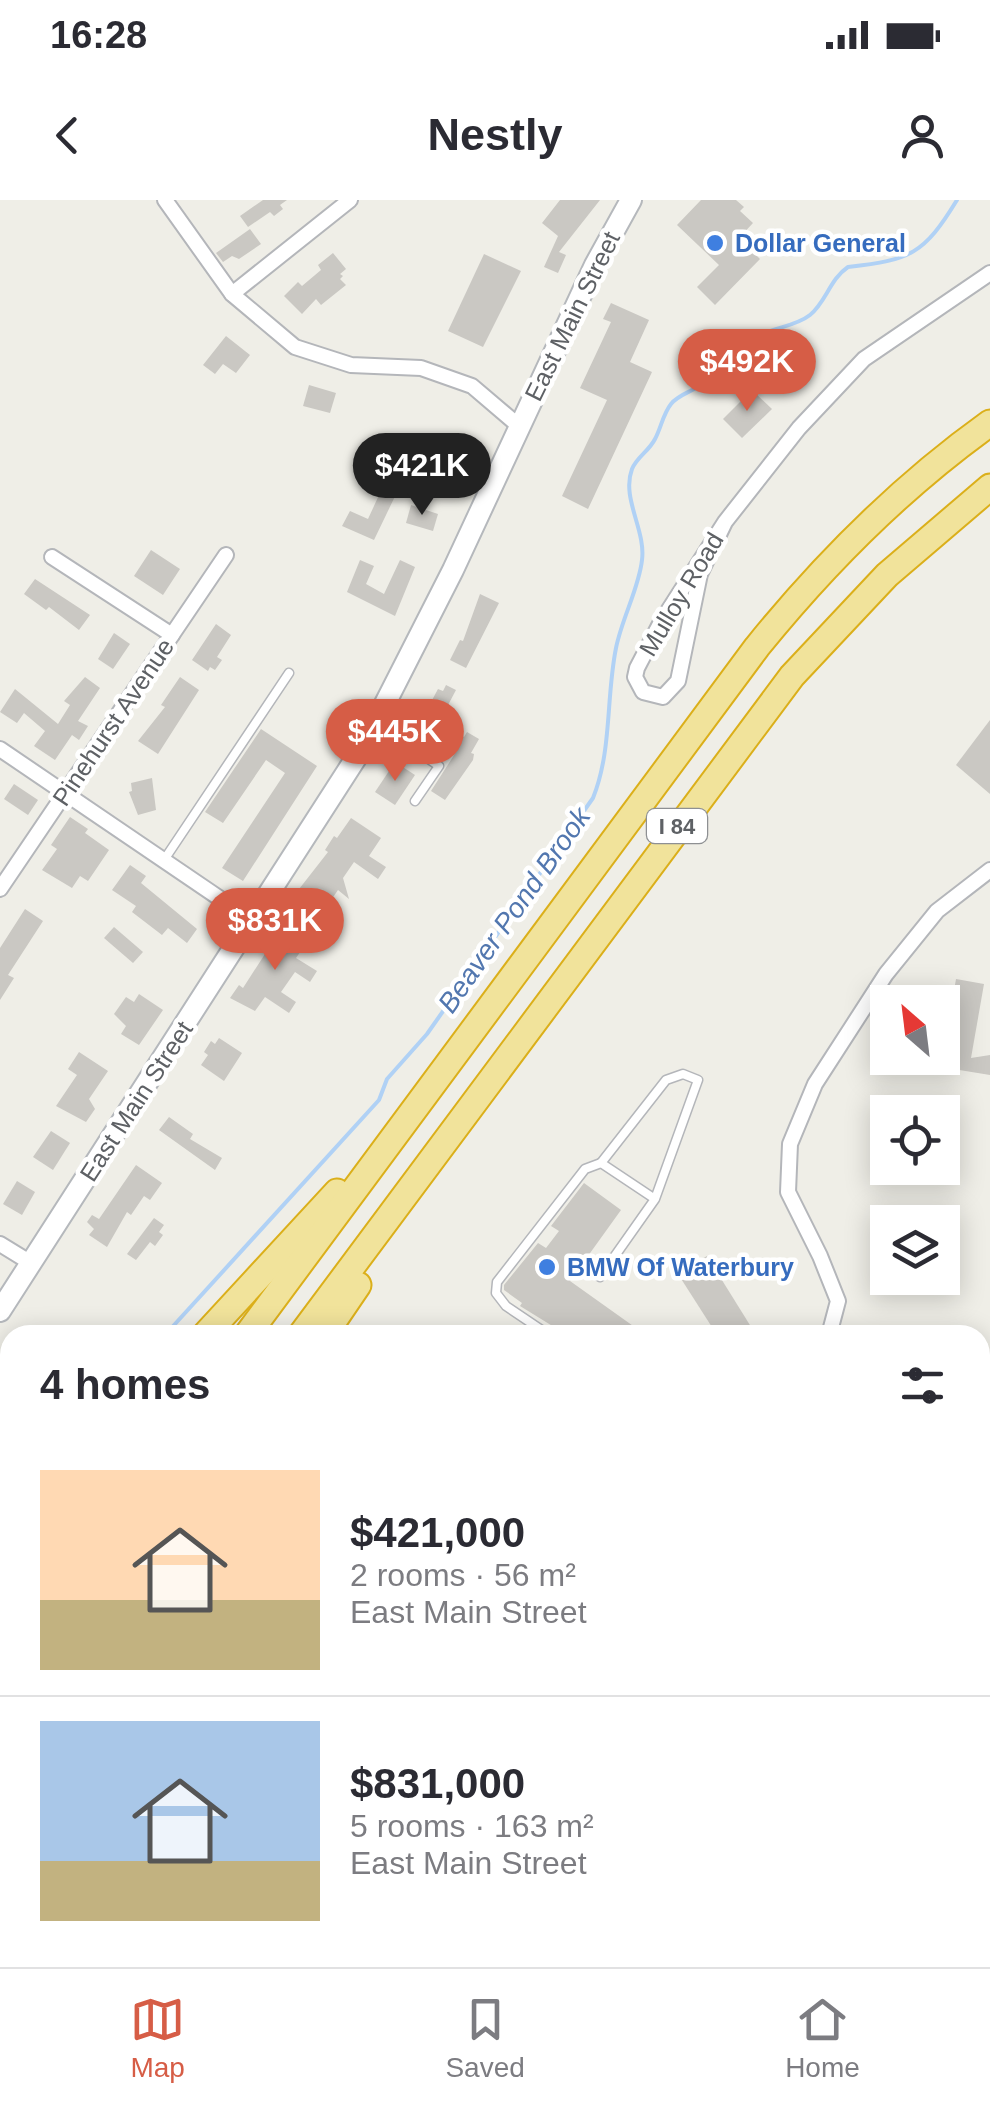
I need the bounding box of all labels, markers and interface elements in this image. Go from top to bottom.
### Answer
text: 16:28 [50,14,147,56]
icon: back [40,108,95,163]
icon: person [895,108,950,163]
text: Nestly [427,109,563,160]
street label: East Main Street [519,227,625,405]
place label: Dollar General [735,229,906,257]
marker: Dollar General [704,232,726,254]
pin: $492K [677,329,817,414]
text: $492K [700,343,794,379]
pin: $421K [352,433,492,518]
text: $421K [375,447,469,483]
street label: Mulloy Road [633,527,729,661]
street label: Pinehurst Avenue [47,633,179,811]
pin: $445K [325,699,465,784]
text: $445K [348,713,442,749]
water label: Beaver Pond Brook [432,800,597,1018]
road number: I 84 [647,809,707,843]
pin: $831K [205,888,345,973]
text: $831K [228,902,322,938]
north arrow [870,985,960,1075]
map controls [870,985,960,1295]
street label: East Main Street [74,1016,198,1186]
button: locate [870,1095,960,1185]
button: layers [870,1205,960,1295]
place label: BMW Of Waterbury [567,1253,794,1281]
marker: BMW Of Waterbury [536,1256,558,1278]
icon: filters [895,1358,950,1413]
text: 4 homes [40,1361,210,1408]
text: $421,000 [350,1509,525,1556]
icon: home [120,1510,240,1630]
text: 2 rooms · 56 m² [350,1557,576,1593]
text: East Main Street [350,1594,587,1630]
text: $831,000 [350,1760,525,1807]
icon: home [120,1761,240,1881]
text: 5 rooms · 163 m² [350,1808,594,1844]
text: East Main Street [350,1845,587,1881]
tab: Map [130,1992,185,2084]
tab: Saved [445,1992,525,2084]
tab: Home [785,1992,860,2084]

